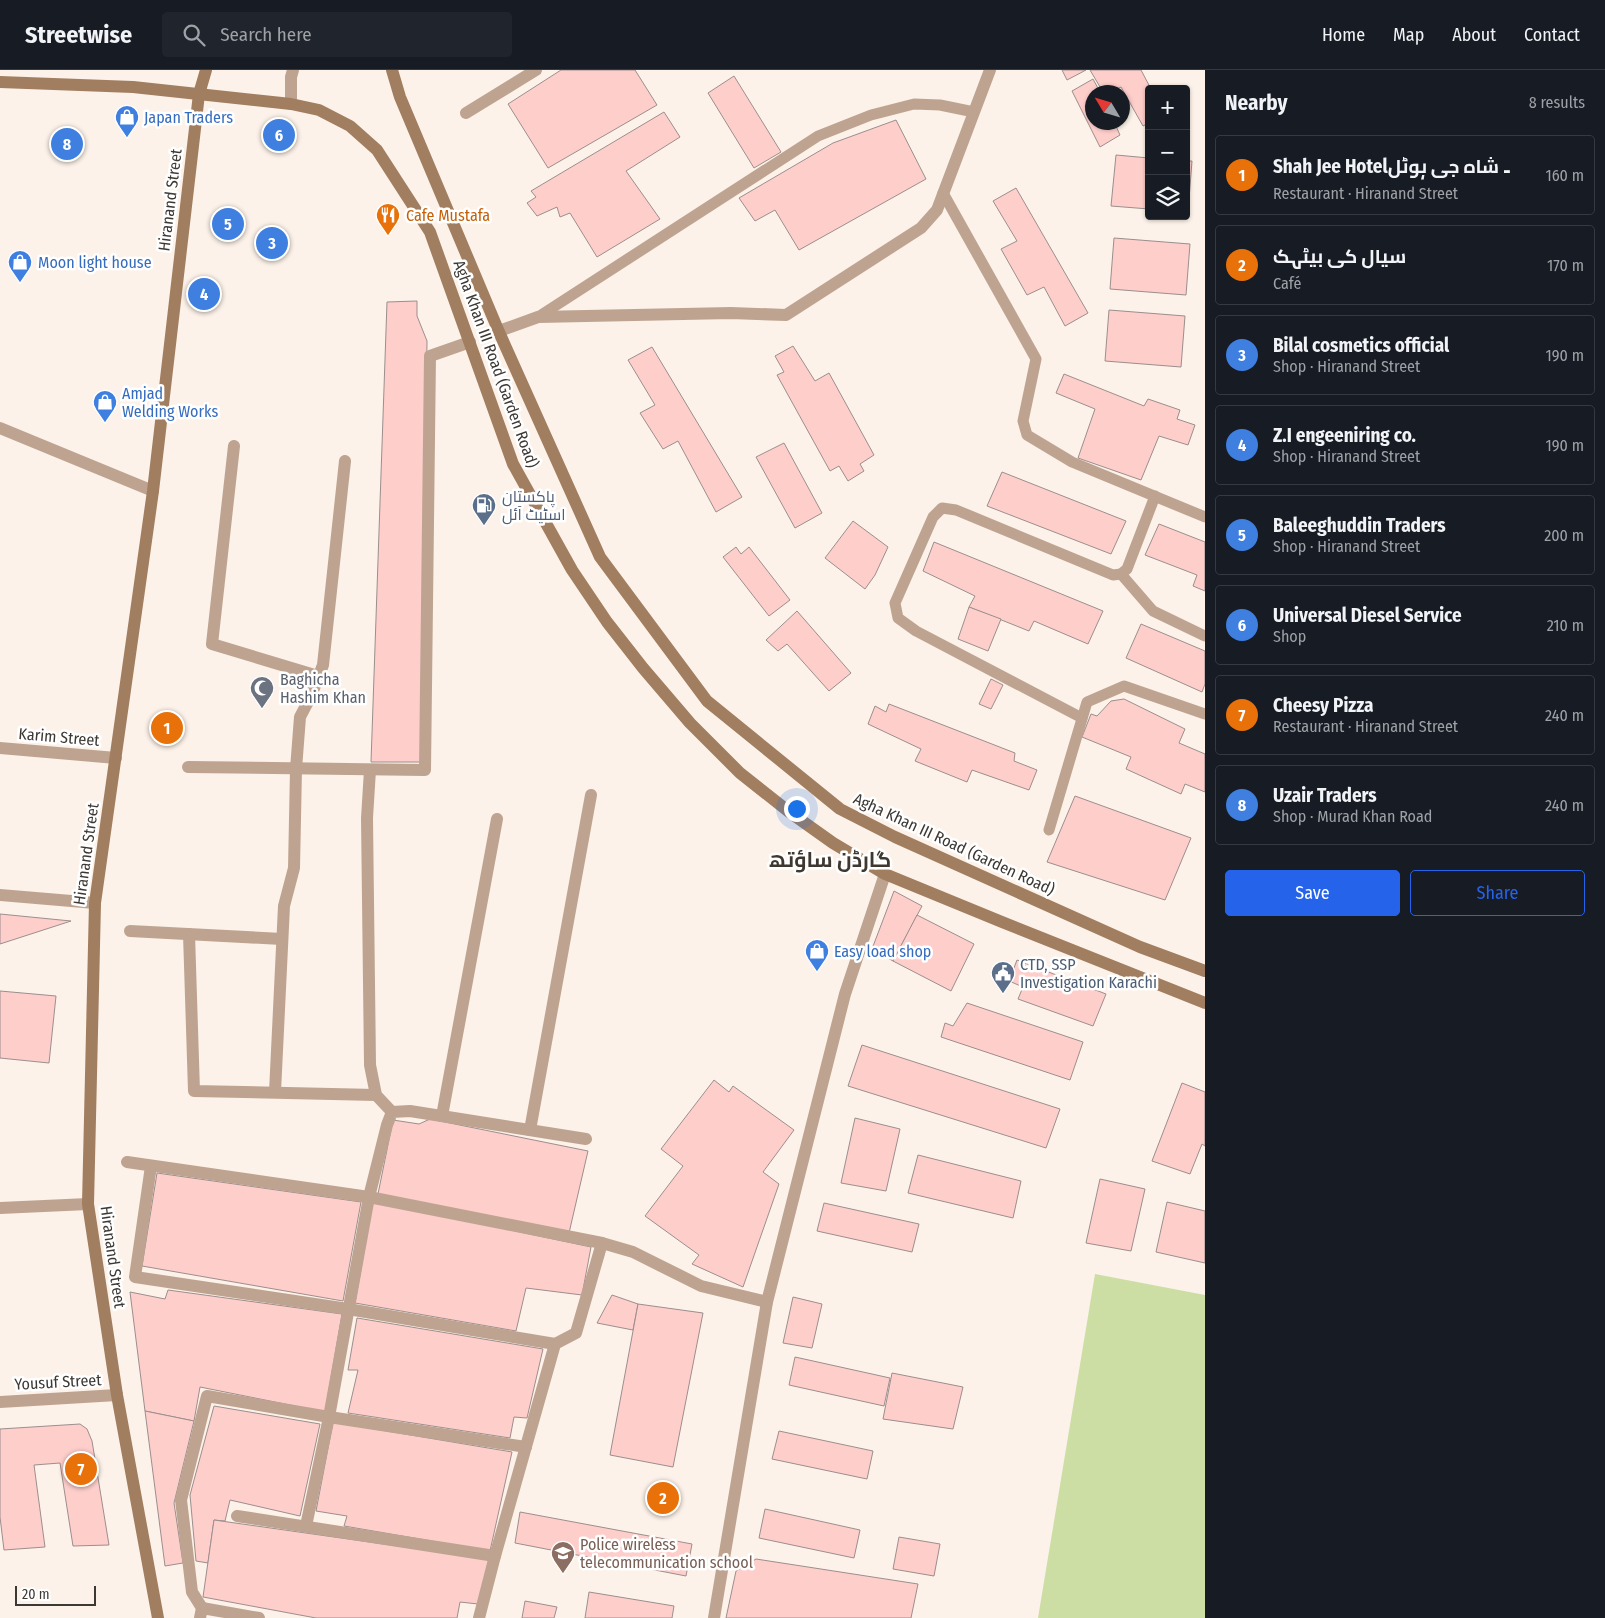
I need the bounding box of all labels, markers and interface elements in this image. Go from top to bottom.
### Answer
search box [162,12,512,57]
text: Streetwise [25,21,132,49]
icon: search [180,21,208,49]
text: Search here [220,23,312,46]
text: Home [1322,24,1365,46]
text: Map [1393,24,1424,46]
text: About [1452,24,1496,46]
text: Contact [1524,24,1580,46]
north arrow [1085,85,1130,130]
map controls [1145,85,1190,220]
button: + [1145,85,1190,130]
text: Nearby [1225,90,1287,116]
text: 8 results [1529,93,1585,112]
shop icon: Japan Traders [114,104,140,138]
place label: Japan Traders [144,108,233,127]
pin: 6 [263,116,295,154]
pin: 8 [51,125,83,163]
button: − [1145,130,1190,175]
street label: Hiranand Street [154,147,186,252]
text: Shah Jee Hotel۔ شاہ جی ہوٹل [1273,155,1511,178]
text: 1 [1239,166,1245,185]
text: 160 m [1545,166,1584,185]
button: layers [1145,175,1190,220]
text: Restaurant · Hiranand Street [1273,184,1458,203]
restaurant icon: Cafe Mustafa [375,202,401,236]
pin: 5 [212,205,244,243]
place label: Cafe Mustafa [406,206,490,225]
pin: 3 [256,224,288,262]
text: سیال کی بیٹہک [1273,245,1406,268]
shop icon: Moon light house [7,249,33,283]
place label: Moon light house [38,253,152,272]
text: 2 [1238,256,1246,275]
text: 170 m [1547,256,1584,275]
street label: Agha Khan III Road (Garden Road) [450,258,543,471]
text: Café [1273,274,1301,293]
pin: 4 [188,275,220,313]
text: Bilal cosmetics official [1273,334,1449,357]
text: 3 [1238,346,1246,365]
text: 190 m [1546,346,1584,365]
text: Shop · Hiranand Street [1273,357,1420,376]
place label: Amjad Welding Works [122,384,218,421]
shop icon: Amjad Welding Works [92,389,118,423]
text: Z.I engeeniring co. [1273,424,1416,447]
text: 4 [1238,436,1246,455]
text: 190 m [1546,436,1584,455]
text: Shop · Hiranand Street [1273,447,1420,466]
place label: پاکستان اسٹیٹ آئل [502,487,566,525]
fuel station icon: پاکستان اسٹیٹ آئل [471,492,497,526]
text: Baleeghuddin Traders [1273,514,1446,537]
text: 5 [1238,526,1246,545]
text: 200 m [1544,526,1584,545]
text: Shop · Hiranand Street [1273,537,1420,556]
text: Universal Diesel Service [1273,604,1462,627]
text: 6 [1238,616,1246,635]
text: 210 m [1547,616,1584,635]
text: Shop [1273,627,1306,646]
place label: Baghicha Hashim Khan [280,670,366,707]
mosque icon: Baghicha Hashim Khan [249,675,275,709]
text: Cheesy Pizza [1273,694,1373,717]
text: 7 [1239,706,1245,725]
text: 240 m [1545,706,1584,725]
pin: 1 [151,709,183,747]
text: Restaurant · Hiranand Street [1273,717,1458,736]
street label: Karim Street [18,724,101,750]
text: Uzair Traders [1273,784,1377,807]
street label: Agha Khan III Road (Garden Road) [850,789,1058,899]
your location [784,796,810,822]
text: 8 [1238,796,1246,815]
text: 240 m [1545,796,1584,815]
street label: Hiranand Street [69,801,103,906]
text: Shop · Murad Khan Road [1273,807,1432,826]
district label: گارڈن ساؤتھ [769,847,891,873]
button: Save [1225,870,1400,916]
button: Share [1410,870,1585,916]
shop icon: Easy load shop [804,938,830,972]
place label: Easy load shop [834,942,931,961]
place label: CTD, SSP Investigation Karachi [1020,955,1157,992]
public building icon: CTD, SSP Investigation Karachi [990,960,1016,994]
street label: Hiranand Street [96,1205,130,1310]
street label: Yousuf Street [14,1370,103,1394]
pin: 7 [65,1450,97,1488]
pin: 2 [647,1479,679,1517]
place label: Police wireless telecommunication school [580,1535,753,1572]
school or university icon: Police wireless telecommunication school [550,1540,576,1574]
scale bar [15,1583,96,1606]
text: 20 m [22,1586,50,1603]

